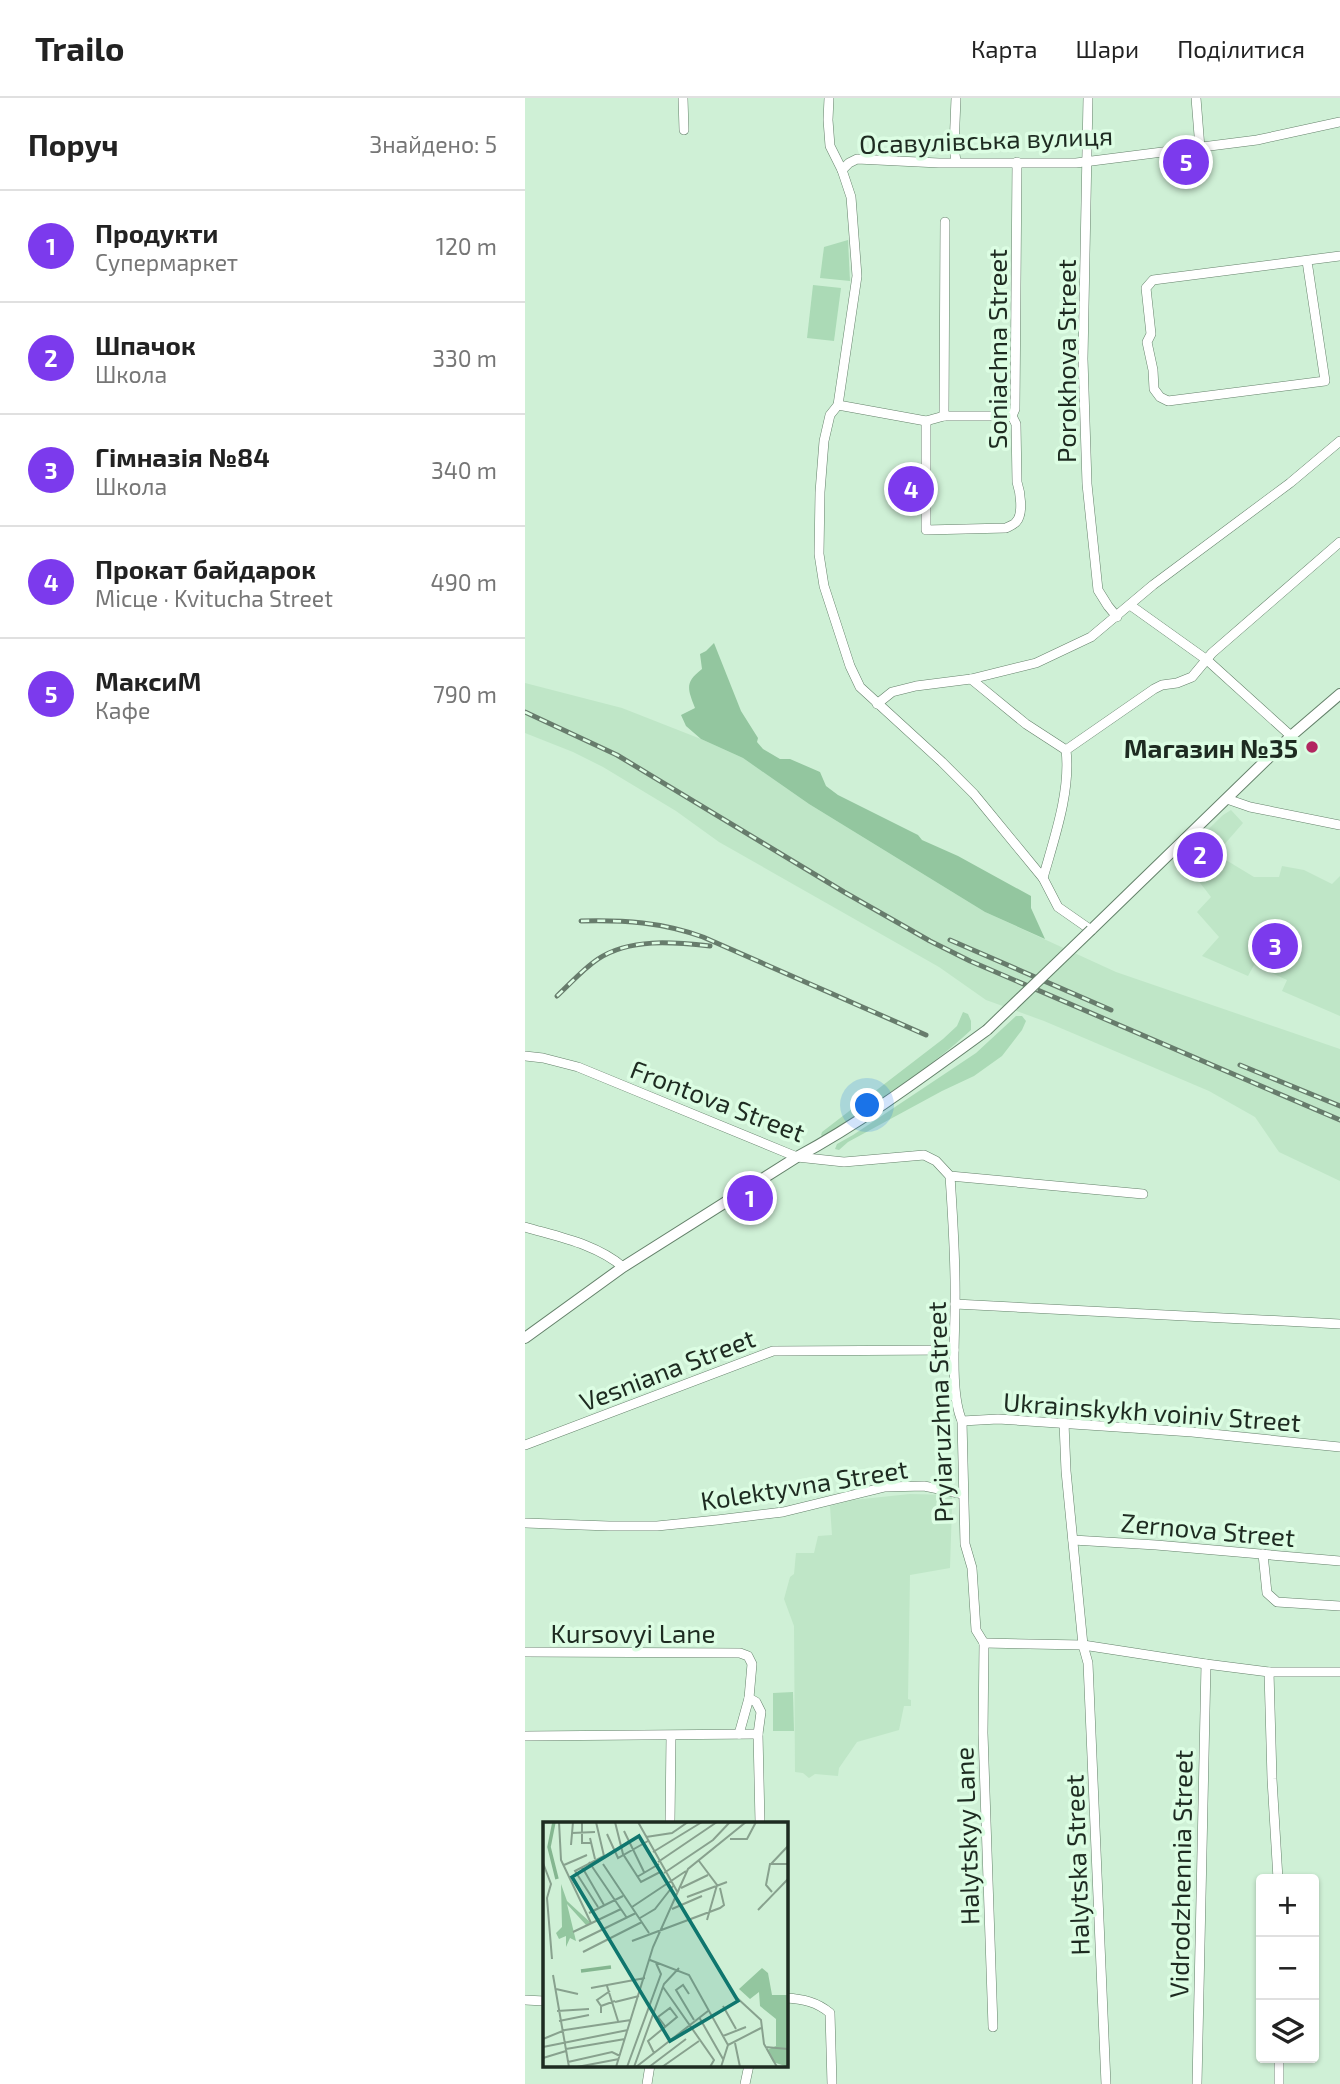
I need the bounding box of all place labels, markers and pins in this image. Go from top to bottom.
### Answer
pin: 5 [1163,136,1209,188]
pin: 4 [888,463,934,515]
place label: Магазин №35 [1124,732,1298,763]
marker: Магазин №35 [1304,739,1320,755]
pin: 2 [1177,829,1223,881]
pin: 3 [1252,920,1298,972]
pin: 1 [727,1172,773,1224]

